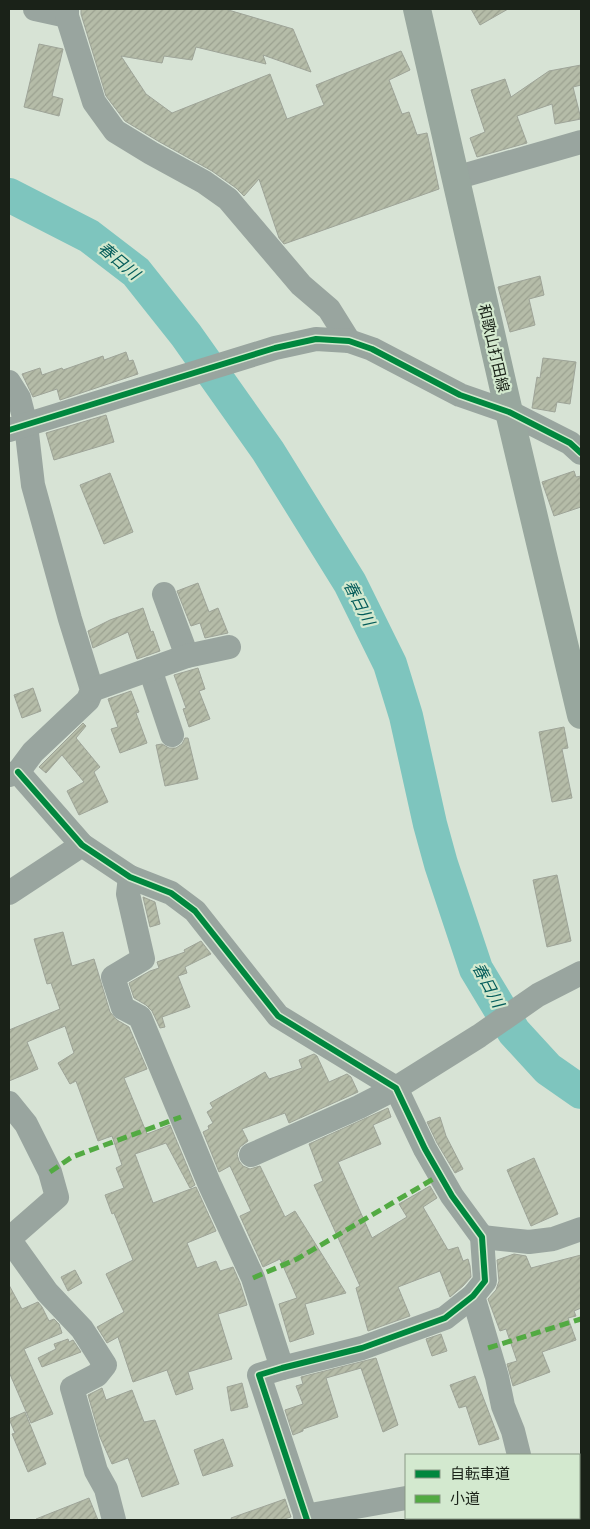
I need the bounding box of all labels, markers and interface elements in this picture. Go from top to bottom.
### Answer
water label: 春日川 [94,238,146,286]
street label: 和歌山打田線 [475,302,513,394]
water label: 春日川 [339,577,380,631]
water label: 春日川 [467,959,509,1013]
legend [405,1454,580,1519]
text: 自転車道 [450,1464,510,1483]
text: 小道 [450,1489,480,1508]

